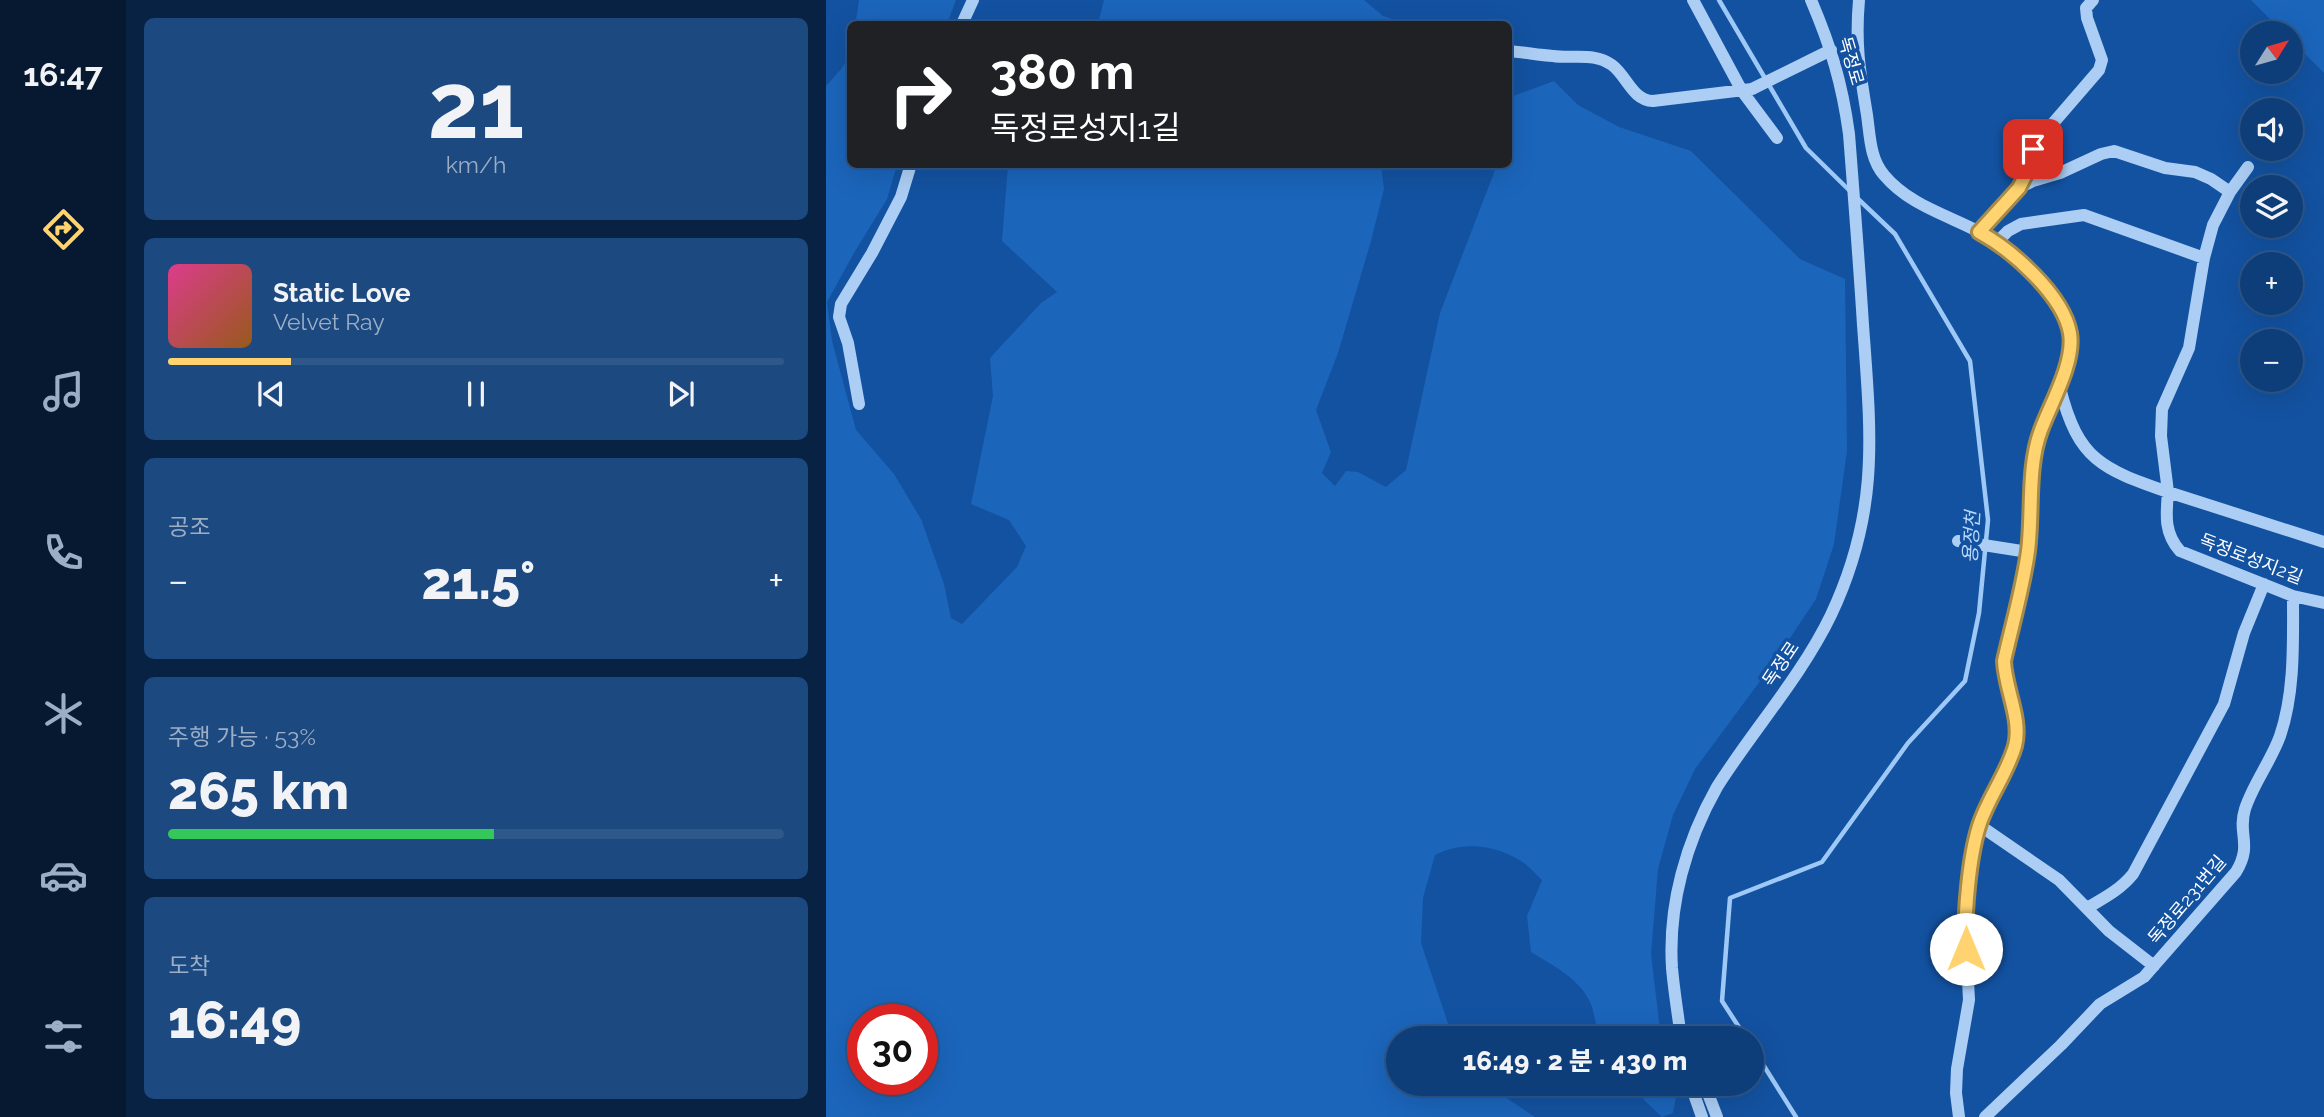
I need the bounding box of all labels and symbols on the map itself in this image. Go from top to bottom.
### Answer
north arrow [2240,21,2303,84]
street label: 독정로 [1835,34,1868,88]
pin [2003,119,2063,179]
water label: 용정천 [1959,509,1983,564]
street label: 독정로성지2길 [2197,529,2306,588]
street label: 독정로 [1758,637,1803,690]
street label: 독정로231번길 [2143,851,2230,948]
position arrow [1929,912,2003,986]
speed limit sign: 30 [847,1004,938,1095]

